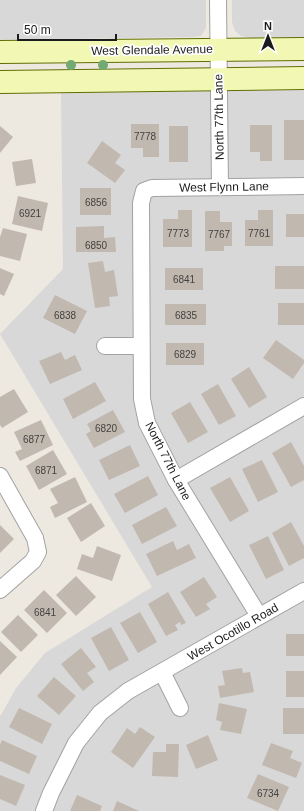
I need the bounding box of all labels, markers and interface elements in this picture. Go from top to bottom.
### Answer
scale bar [18,16,116,42]
north arrow [248,16,288,56]
text: N [264,20,272,32]
text: 50 m [24,23,51,37]
street label: West Glendale Avenue [91,42,213,58]
street label: North 77th Lane [211,74,227,160]
house number: 7778 [134,131,157,142]
street label: West Flynn Lane [179,179,269,195]
house number: 6856 [85,197,108,208]
house number: 6921 [19,208,42,219]
house number: 7773 [167,228,190,239]
house number: 7761 [248,228,271,239]
house number: 7767 [208,229,231,240]
house number: 6850 [85,240,108,251]
house number: 6841 [173,274,196,285]
house number: 6838 [54,310,77,321]
house number: 6835 [175,310,198,321]
house number: 6829 [174,349,197,360]
street label: North 77th Lane [142,419,194,503]
house number: 6820 [95,423,118,434]
house number: 6877 [23,434,46,445]
house number: 6871 [35,465,58,476]
street label: West Ocotillo Road [185,600,281,664]
house number: 6841 [34,607,57,618]
house number: 6734 [257,788,280,799]

